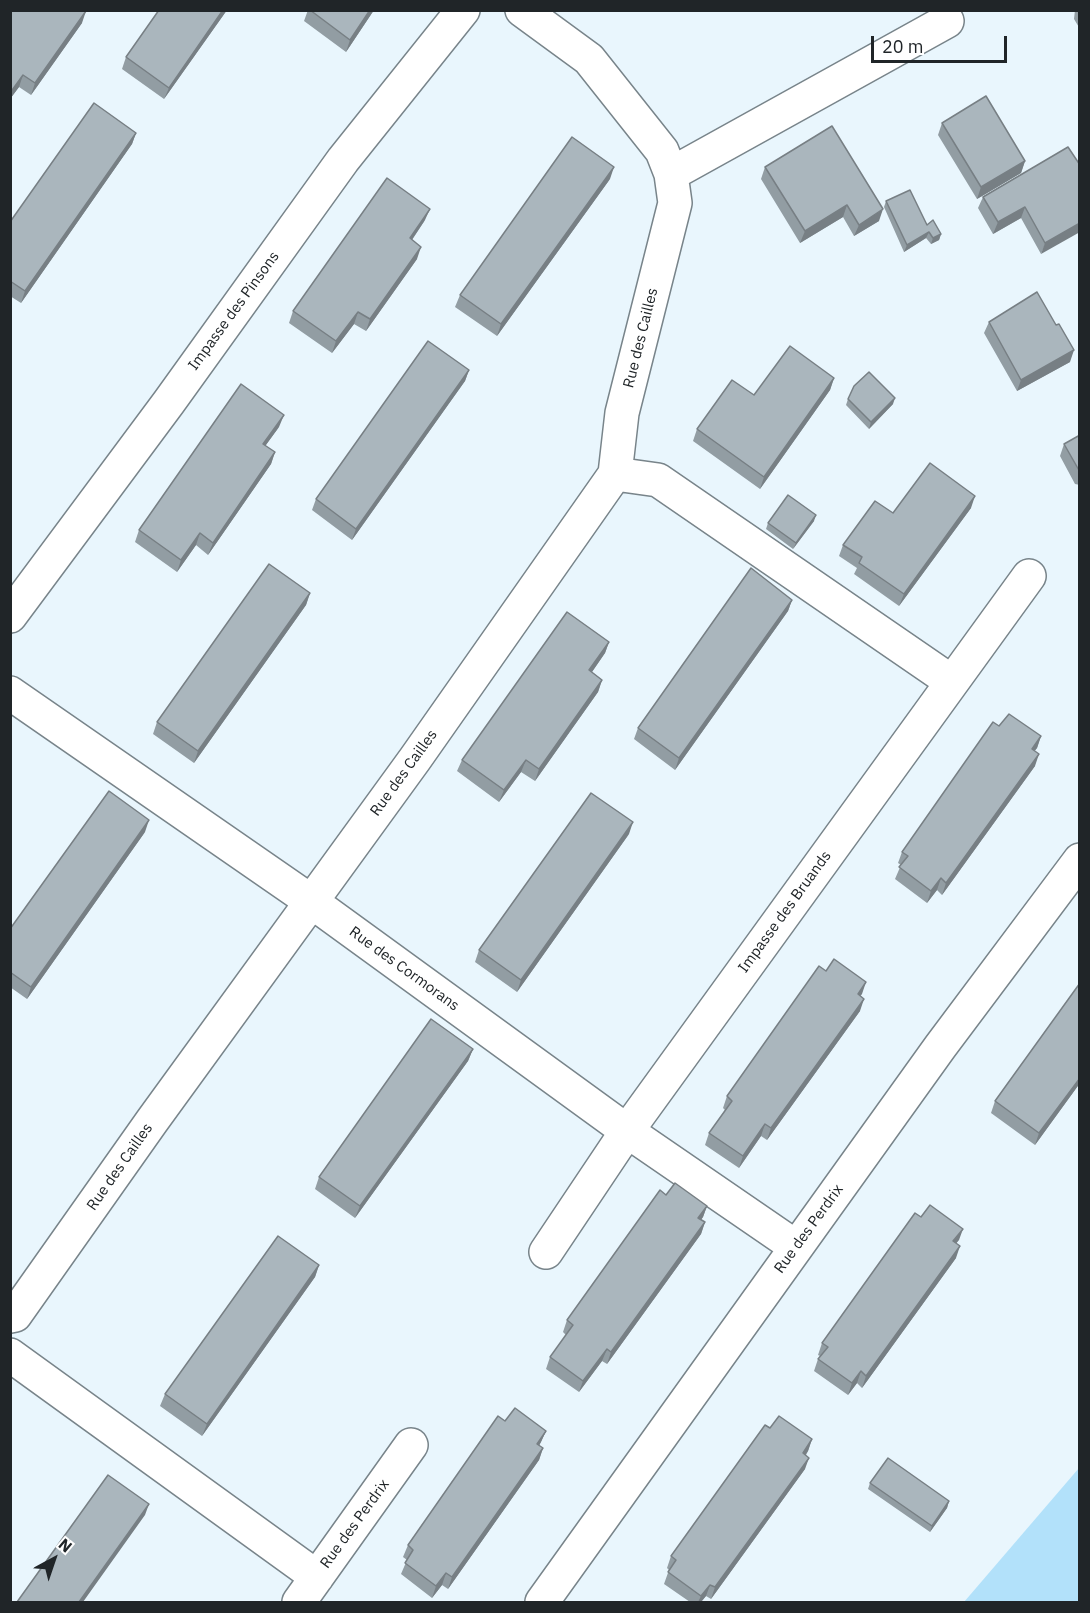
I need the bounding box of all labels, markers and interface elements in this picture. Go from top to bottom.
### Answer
scale bar [874,24,1010,62]
text: 20 m [882,35,924,58]
street label: Impasse des Pinsons [185,248,283,374]
street label: Rue des Cailles [620,286,662,390]
street label: Rue des Cailles [367,726,441,820]
street label: Impasse des Bruands [735,848,835,976]
street label: Rue des Cormorans [345,923,463,1015]
street label: Rue des Cailles [83,1120,157,1214]
street label: Rue des Perdrix [771,1181,847,1277]
street label: Rue des Perdrix [317,1476,393,1572]
north arrow [24,1529,84,1589]
text: N [55,1534,76,1557]

